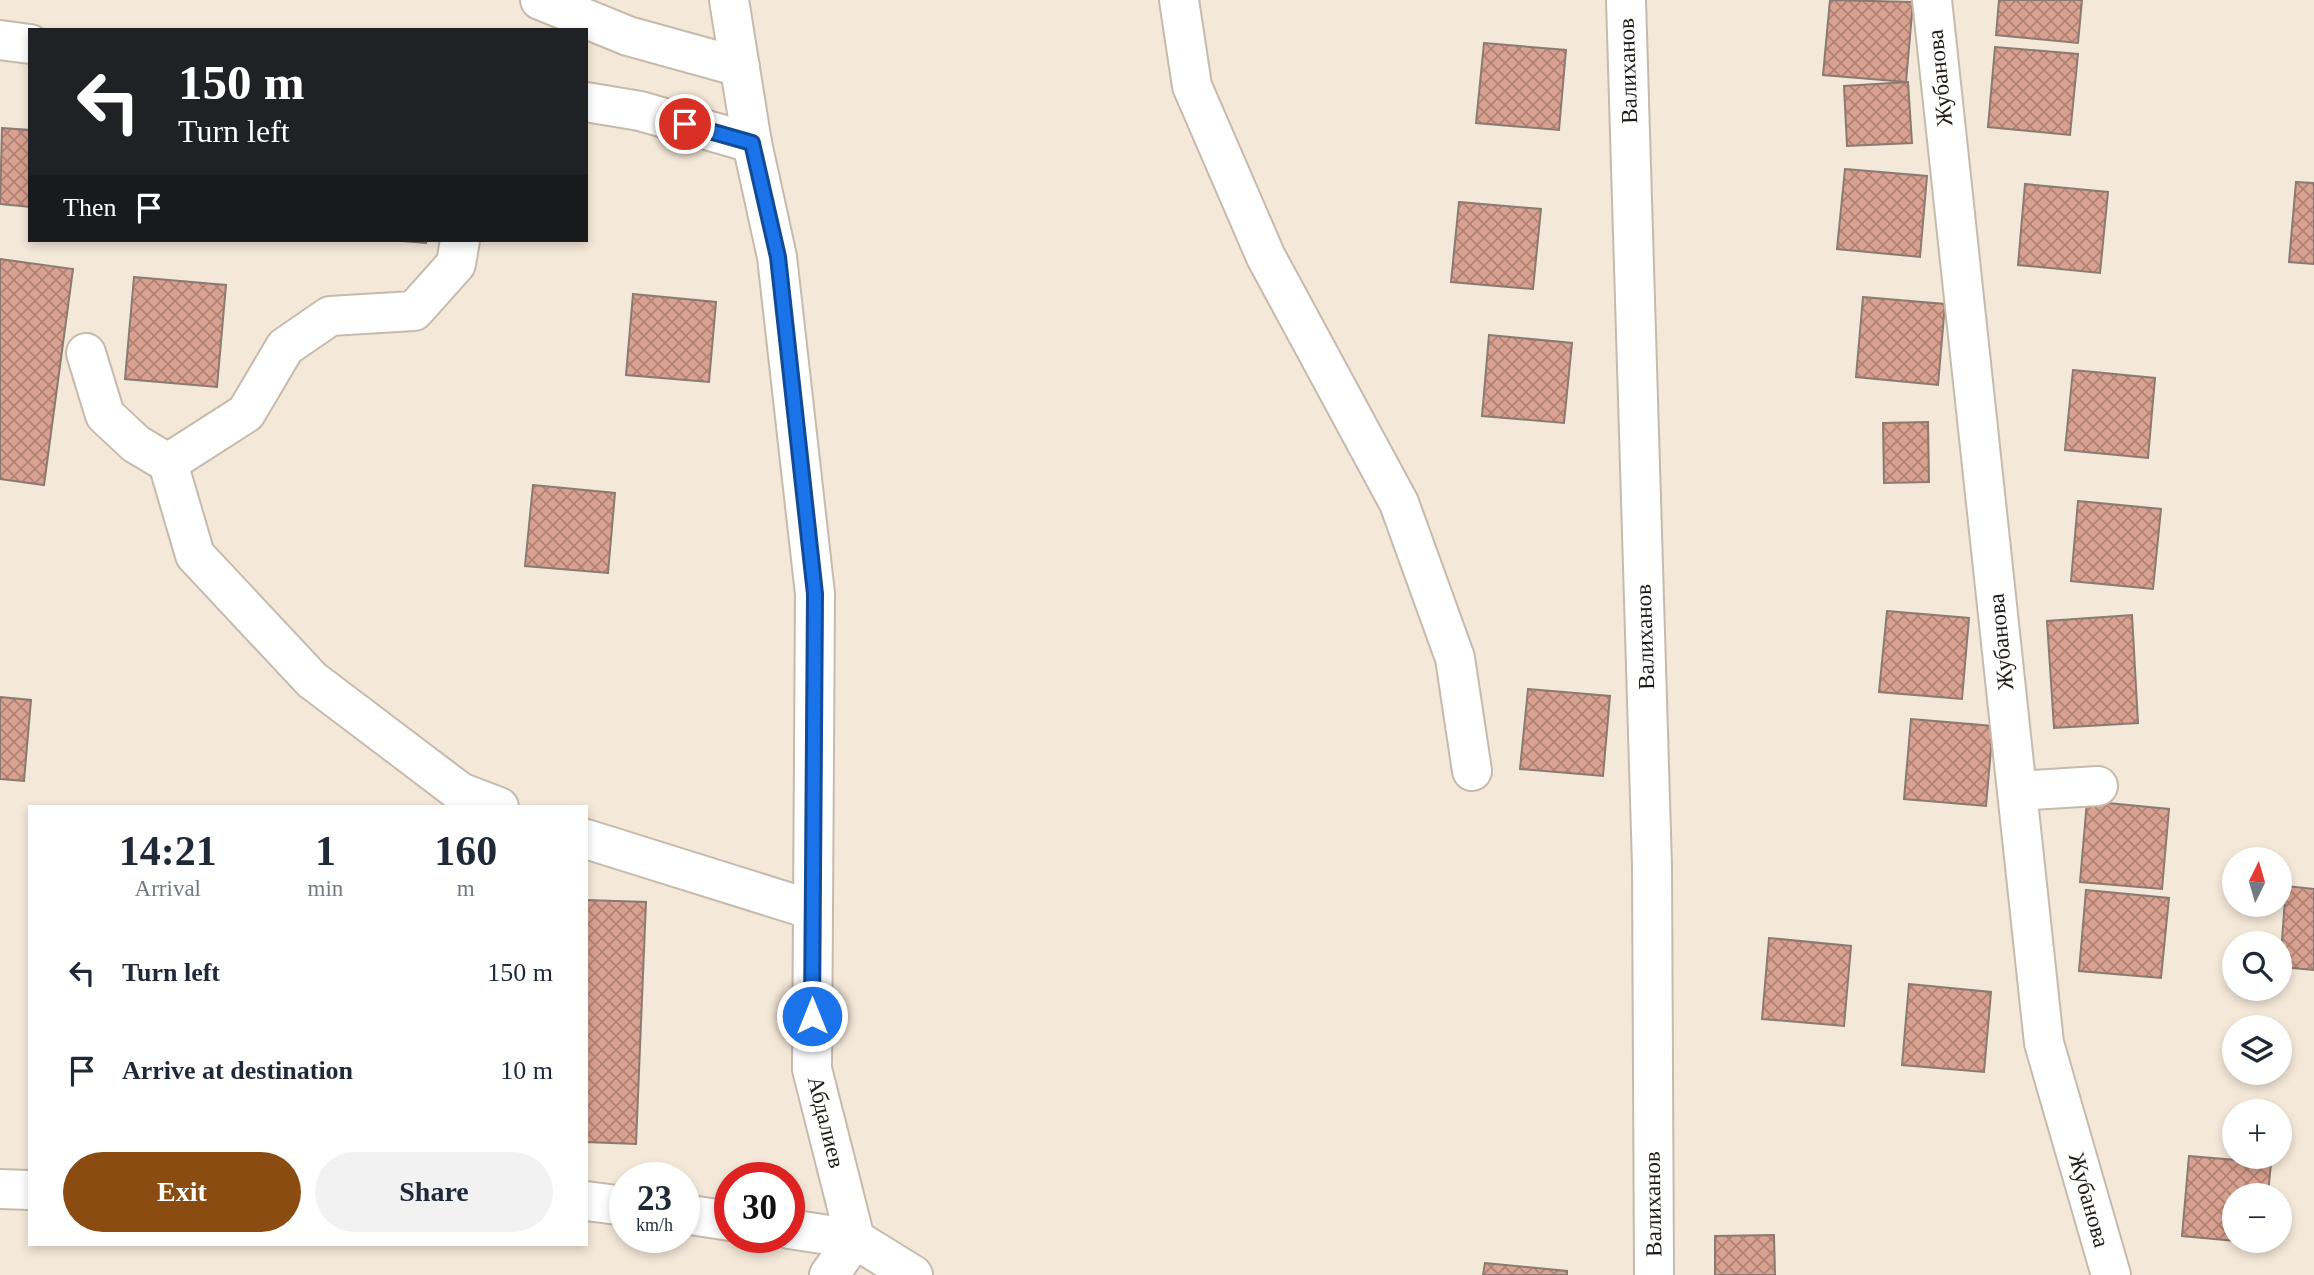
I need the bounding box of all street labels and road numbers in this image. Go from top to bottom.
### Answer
street label: Валиханов [1614,18,1642,124]
street label: Жубанова [1922,28,1958,128]
street label: Валиханов [1631,584,1659,690]
street label: Жубанова [1983,592,2019,692]
street label: Абдалиев [803,1074,849,1171]
street label: Жубанова [2064,1150,2114,1250]
street label: Валиханов [1640,1151,1666,1257]

